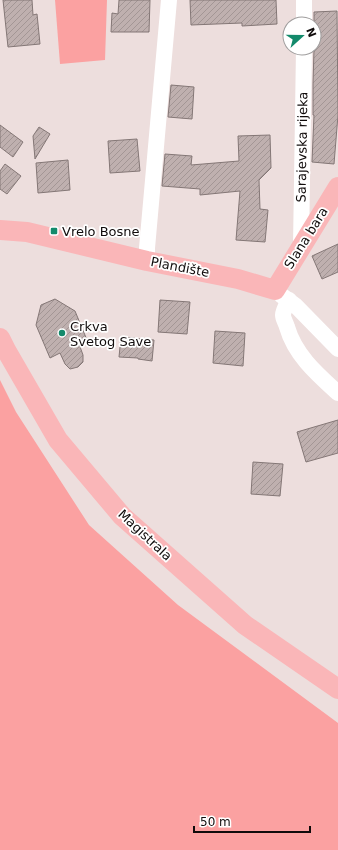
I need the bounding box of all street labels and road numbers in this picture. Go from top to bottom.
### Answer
street label: Sarajevska rijeka [294,91,310,203]
street label: Slana bara [281,204,331,272]
street label: Plandište [149,254,211,280]
street label: Magistrala [115,506,175,564]

